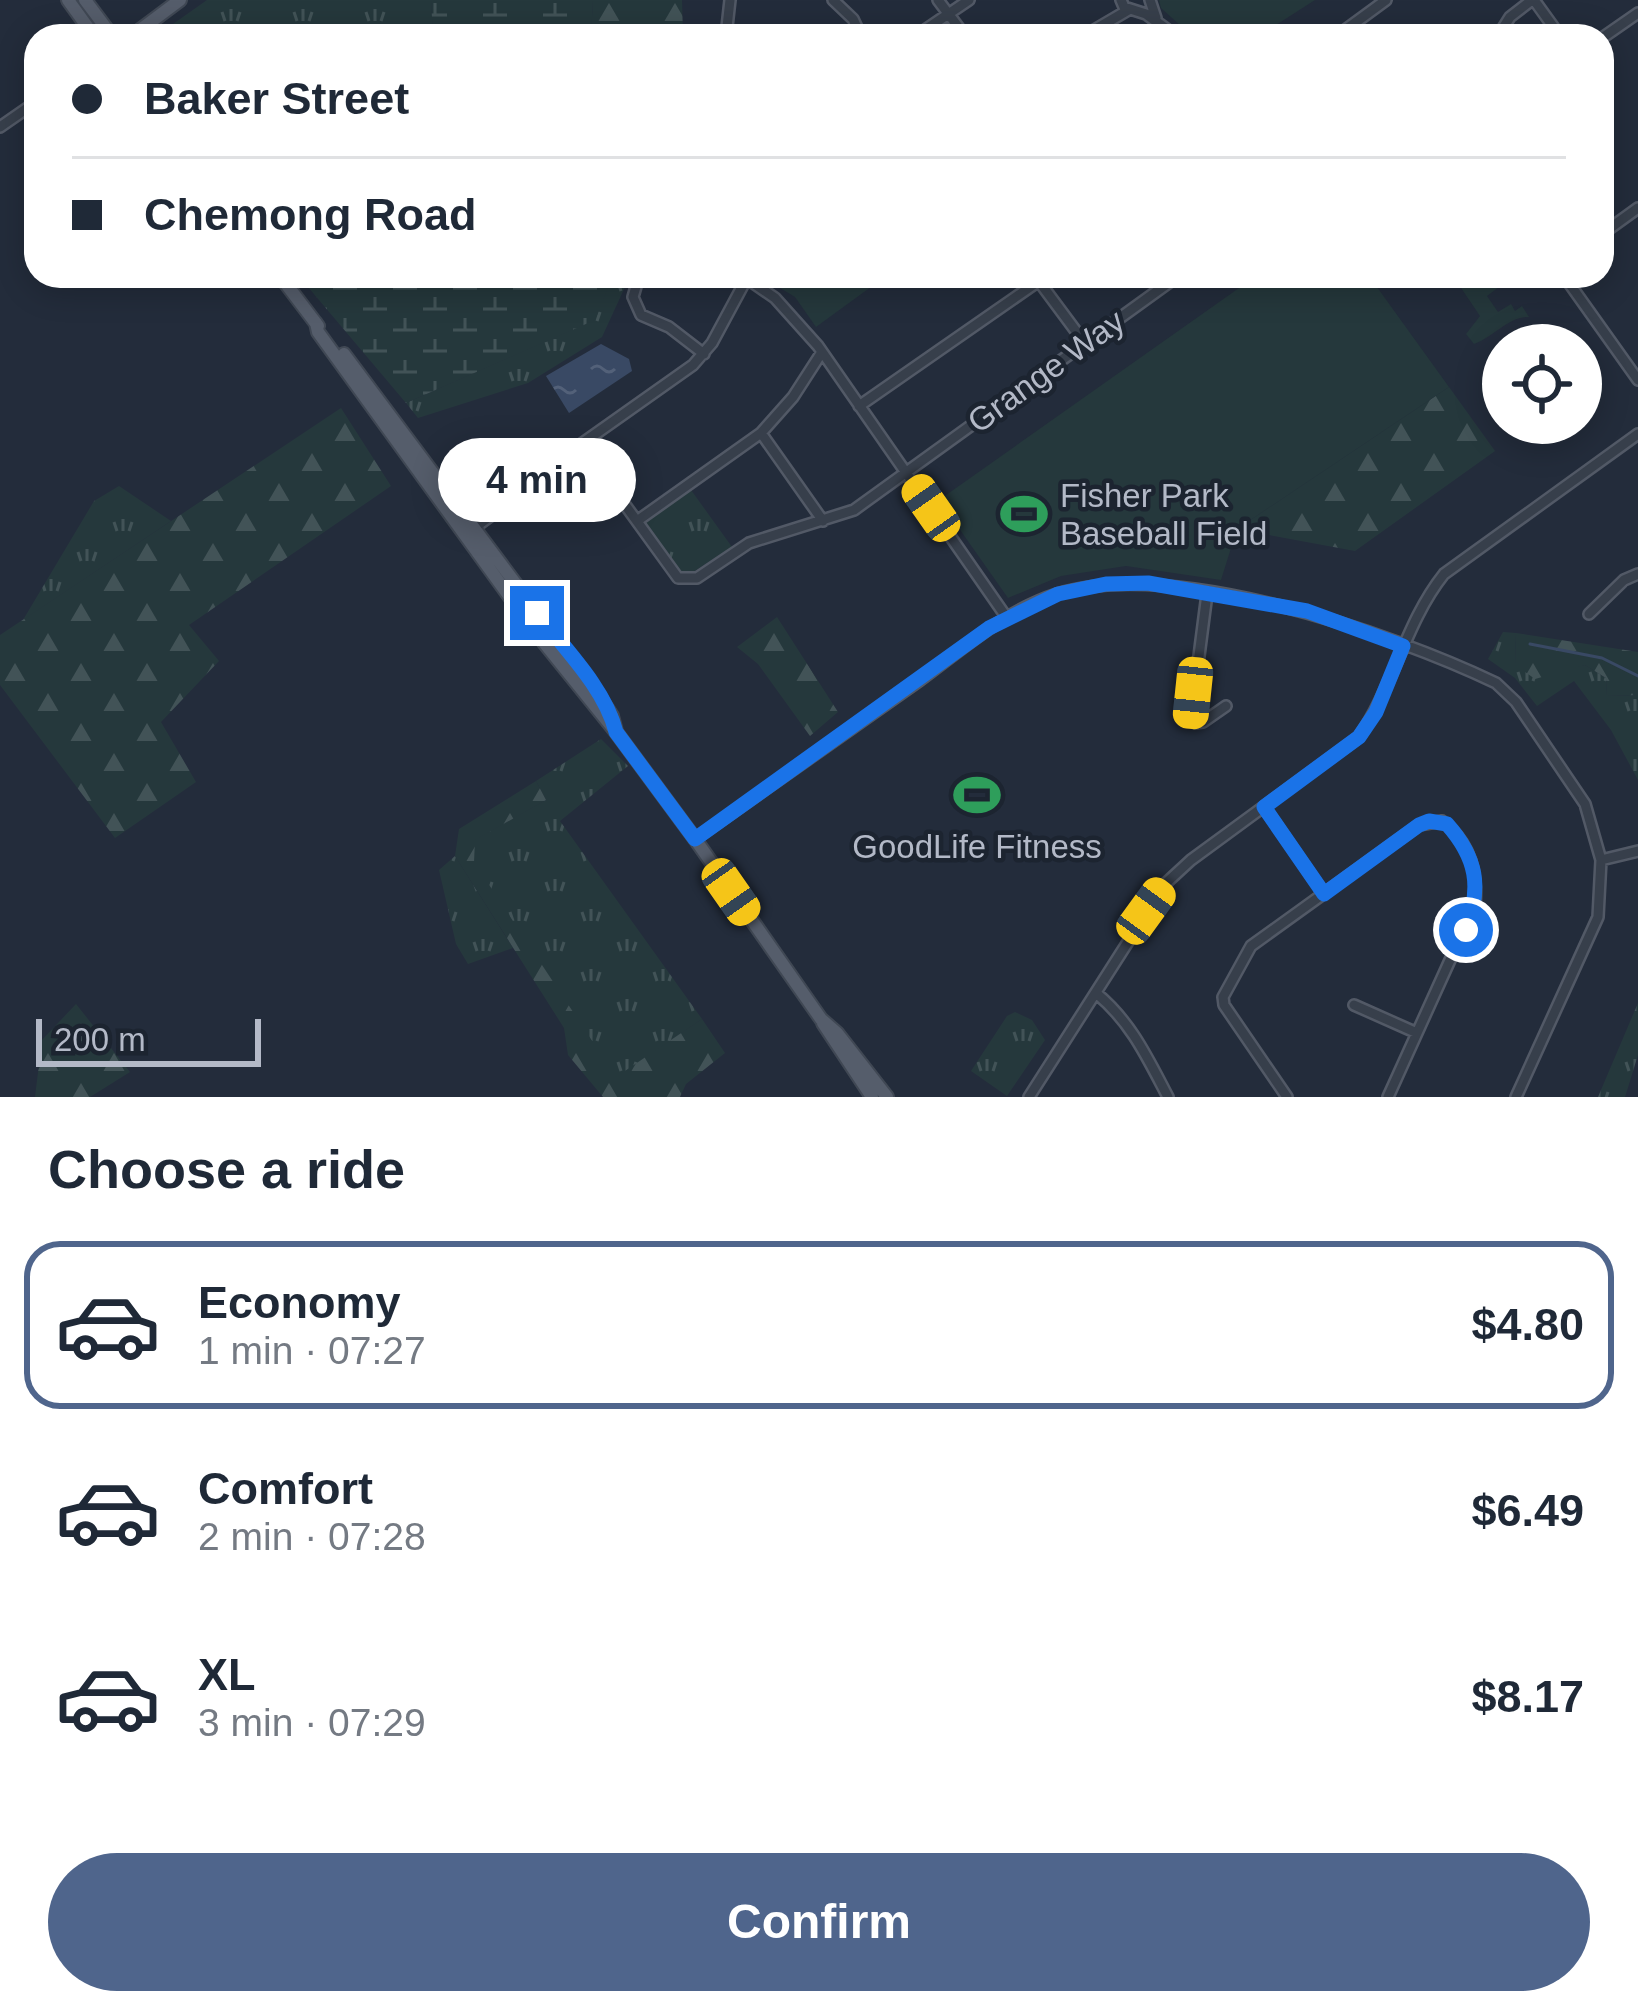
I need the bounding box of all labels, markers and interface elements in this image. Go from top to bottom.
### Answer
text: Baker Street [144,73,409,124]
text: Chemong Road [144,189,477,240]
street label: Grange Way [961,302,1132,440]
map controls [1482,324,1602,444]
button: locate [1482,324,1602,444]
callout: 4 min [438,439,636,523]
text: 4 min [486,458,588,501]
car [896,468,966,548]
place label: Fisher Park Baseball Field [1060,477,1267,552]
sports icon: Fisher Park Baseball Field [999,489,1049,539]
route end [510,586,564,640]
car [1171,655,1215,731]
sports icon: GoodLife Fitness [952,770,1002,820]
place label: GoodLife Fitness [852,828,1102,865]
car [696,852,766,932]
car [1110,871,1182,951]
route start [1439,903,1493,957]
scale bar [36,1013,261,1066]
text: 200 m [54,1021,146,1058]
text: Choose a ride [48,1139,405,1199]
icon: car [54,1271,162,1379]
text: Economy [198,1277,401,1328]
text: $4.80 [1471,1299,1584,1350]
text: 1 min · 07:27 [198,1329,426,1372]
icon: car [54,1457,162,1565]
text: Comfort [198,1463,373,1514]
text: $6.49 [1471,1485,1584,1536]
text: 2 min · 07:28 [198,1515,426,1558]
icon: car [54,1643,162,1751]
text: XL [198,1649,256,1700]
text: $8.17 [1471,1671,1584,1722]
text: 3 min · 07:29 [198,1701,426,1744]
button: Confirm [48,1853,1590,1991]

